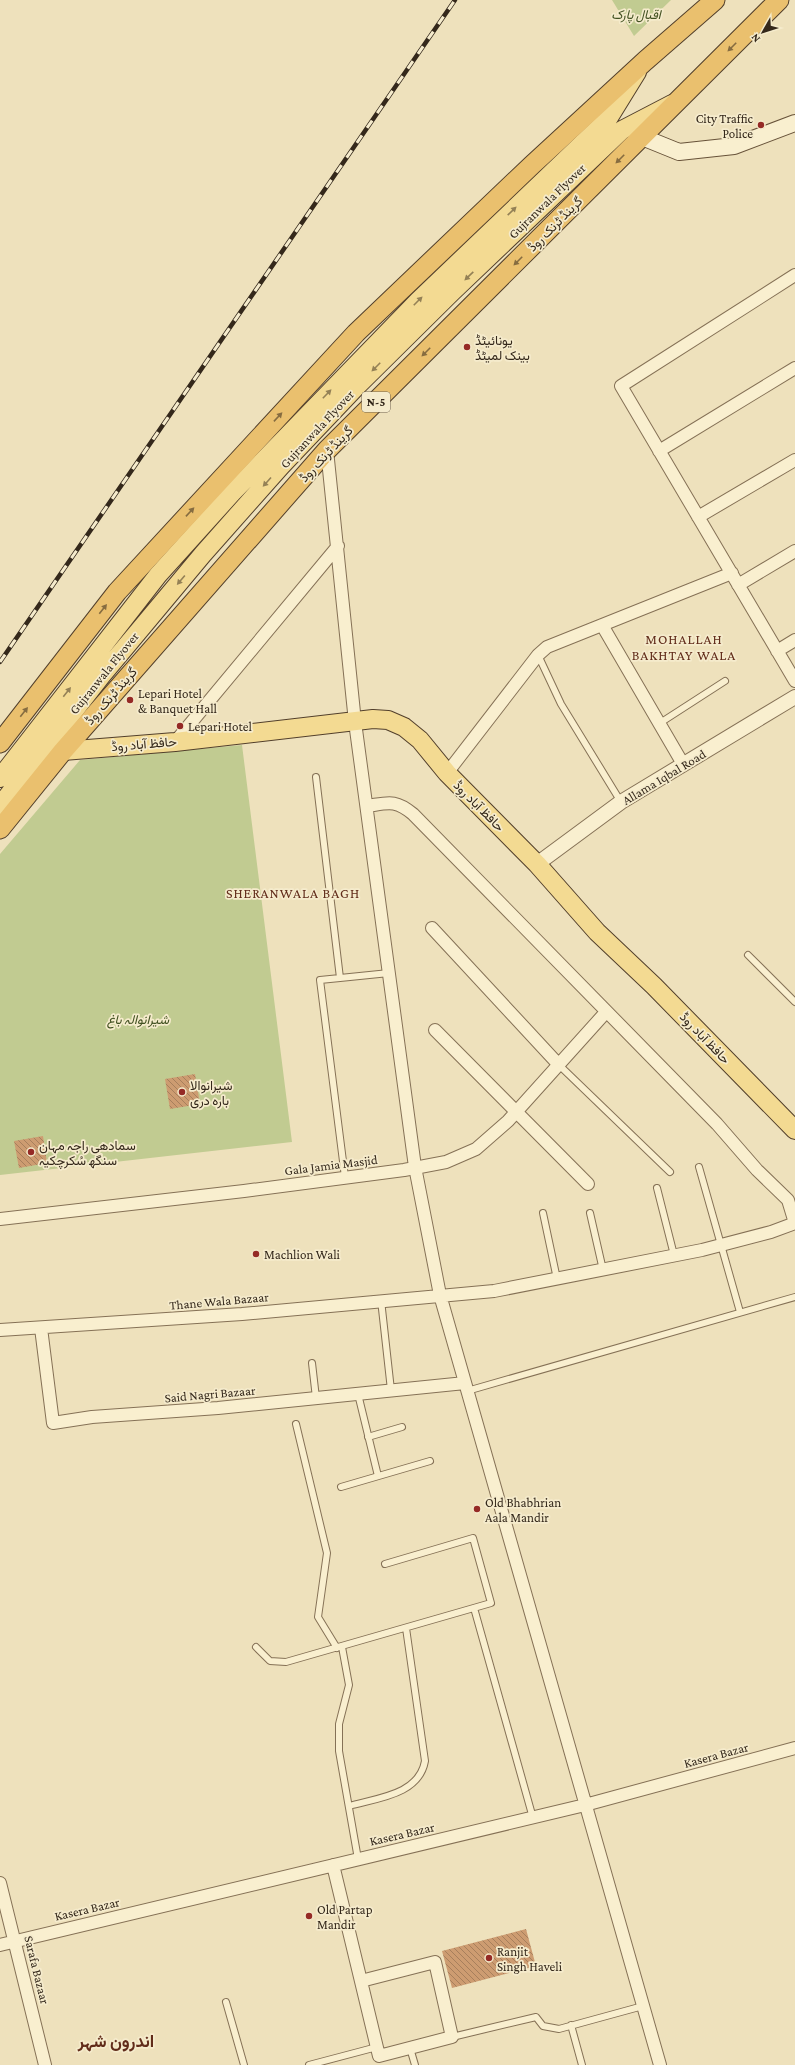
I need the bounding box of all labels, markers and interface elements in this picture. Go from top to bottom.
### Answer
park label: اقبال پارک [611,7,663,24]
north arrow [743,12,783,52]
text: N [748,31,762,45]
one-way arrow [727,42,737,52]
place label: City Traffic Police [696,111,754,141]
marker: City Traffic Police [756,120,766,130]
one-way arrow [615,154,625,164]
street label: Gujranwala Flyover [505,160,590,242]
street label: گرینڈ ٹرنک روڈ [525,193,586,255]
one-way arrow [507,206,517,216]
one-way arrow [513,256,523,266]
one-way arrow [464,271,473,280]
one-way arrow [413,296,423,306]
place label: یونائیٹڈ بینک لمیٹڈ [475,333,530,363]
marker: یونائیٹڈ بینک لمیٹڈ [462,342,472,352]
one-way arrow [421,347,431,357]
one-way arrow [371,363,381,372]
street label: Gujranwala Flyover [277,387,358,472]
one-way arrow [323,389,332,399]
road number: N-5 [362,392,390,412]
one-way arrow [274,412,283,422]
street label: گرینڈ ٹرنک روڈ [296,423,357,486]
one-way arrow [262,477,272,487]
one-way arrow [185,507,195,517]
one-way arrow [177,574,186,585]
one-way arrow [99,604,107,614]
street label: Gujranwala Flyover [66,629,143,718]
district label: MOHALLAH BAKHTAY WALA [632,631,736,663]
street label: گرینڈ ٹرنک روڈ [82,664,141,728]
one-way arrow [63,686,71,697]
place label: Lepari Hotel & Banquet Hall [138,686,218,716]
marker: Lepari Hotel & Banquet Hall [125,695,135,705]
one-way arrow [20,706,28,717]
place label: Lepari Hotel [188,719,252,734]
marker: Lepari Hotel [175,721,185,731]
street label: حافظ آباد روڈ [111,734,178,755]
street label: Allama Iqbal Road [620,746,709,808]
street label: حافظ آباد روڈ [450,778,508,835]
district label: SHERANWALA BAGH [226,885,360,901]
street label: حافظ آباد روڈ [676,1009,733,1068]
park label: شیرانوالہ باغ [107,1012,170,1029]
place label: شیرانوالا بارہ دری [190,1078,232,1109]
marker: شیرانوالا بارہ دری [177,1087,187,1097]
place label: سمادھی راجہ مہان سنگھ سُکرچکیہ [39,1138,136,1170]
marker: سمادھی راجہ مہان سنگھ سُکرچکیہ [26,1147,36,1157]
street label: Gala Jamia Masjid [284,1152,379,1179]
place label: Machlion Wali [264,1247,341,1262]
marker: Machlion Wali [251,1249,261,1259]
street label: Thane Wala Bazaar [169,1289,270,1313]
street label: Said Nagri Bazaar [164,1383,257,1405]
place label: Old Bhabhrian Aala Mandir [485,1495,561,1525]
marker: Old Bhabhrian Aala Mandir [472,1504,482,1514]
street label: Kasera Bazar [682,1739,750,1771]
street label: Kasera Bazar [368,1819,436,1849]
street label: Kasera Bazar [53,1894,121,1924]
place label: Old Partap Mandir [317,1902,373,1932]
marker: Old Partap Mandir [304,1911,314,1921]
street label: Sarafa Bazaar [21,1934,53,2006]
place label: Ranjit Singh Haveli [497,1944,563,1974]
marker: Ranjit Singh Haveli [484,1953,494,1963]
district label: اندرون شہر [77,2032,154,2052]

